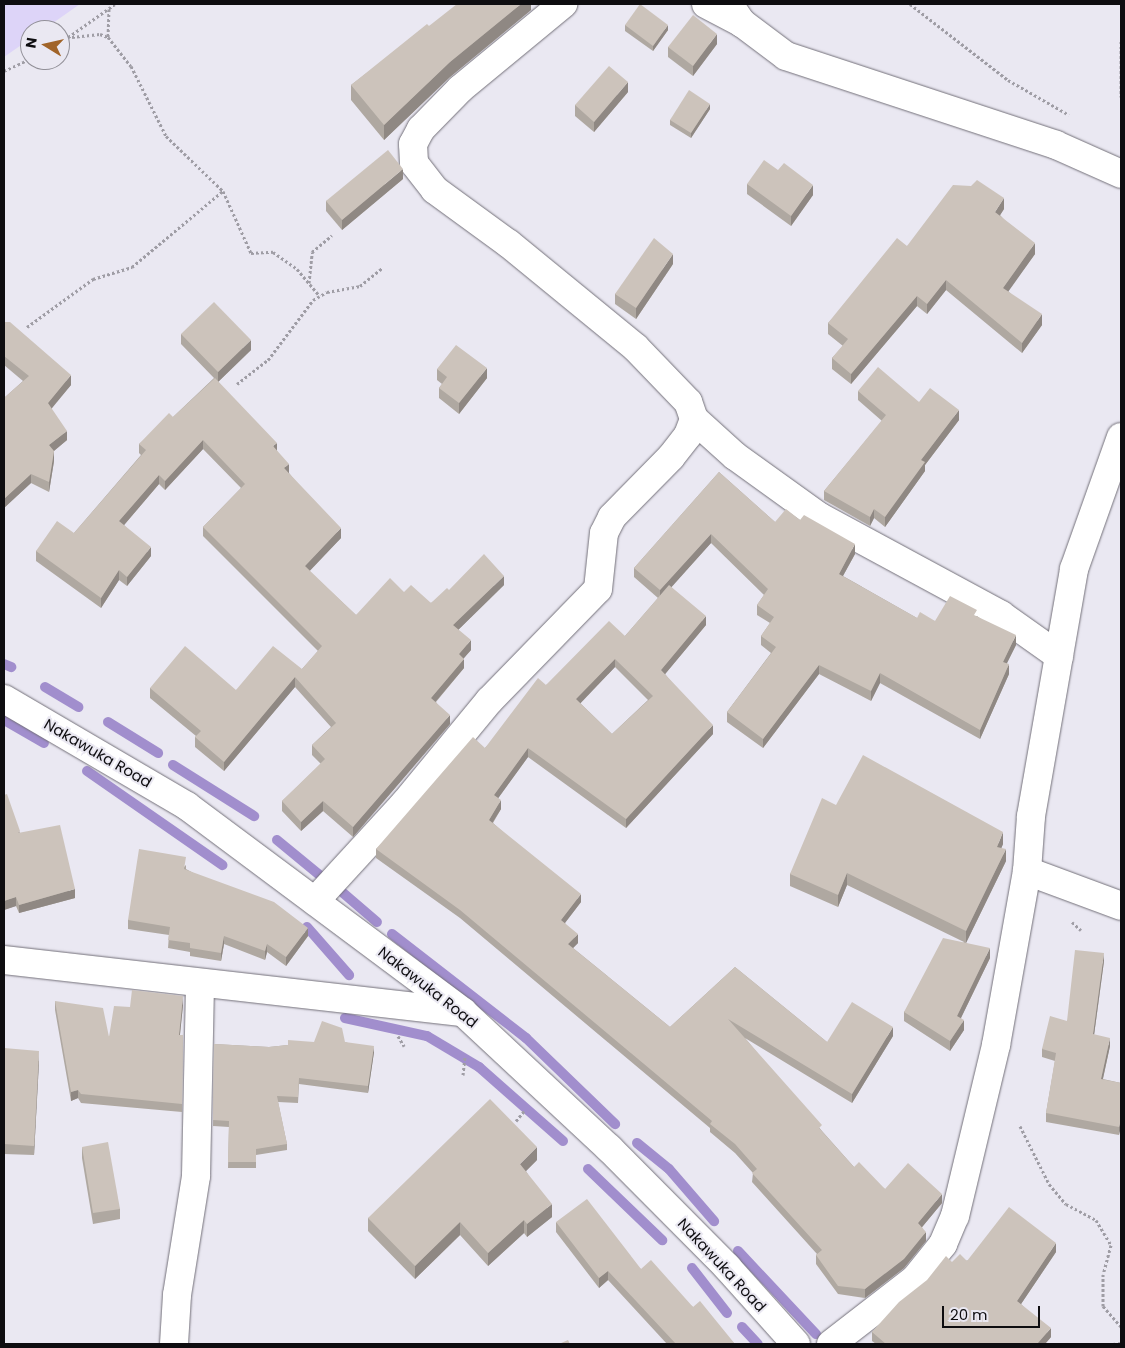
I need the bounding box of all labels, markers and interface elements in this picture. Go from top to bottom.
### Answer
north arrow [20,20,70,70]
text: N [20,36,42,50]
street label: Nakawuka Road [41,715,155,791]
street label: Nakawuka Road [375,943,481,1031]
street label: Nakawuka Road [674,1214,770,1316]
scale bar [945,1296,1042,1328]
text: 20 m [950,1304,988,1325]

